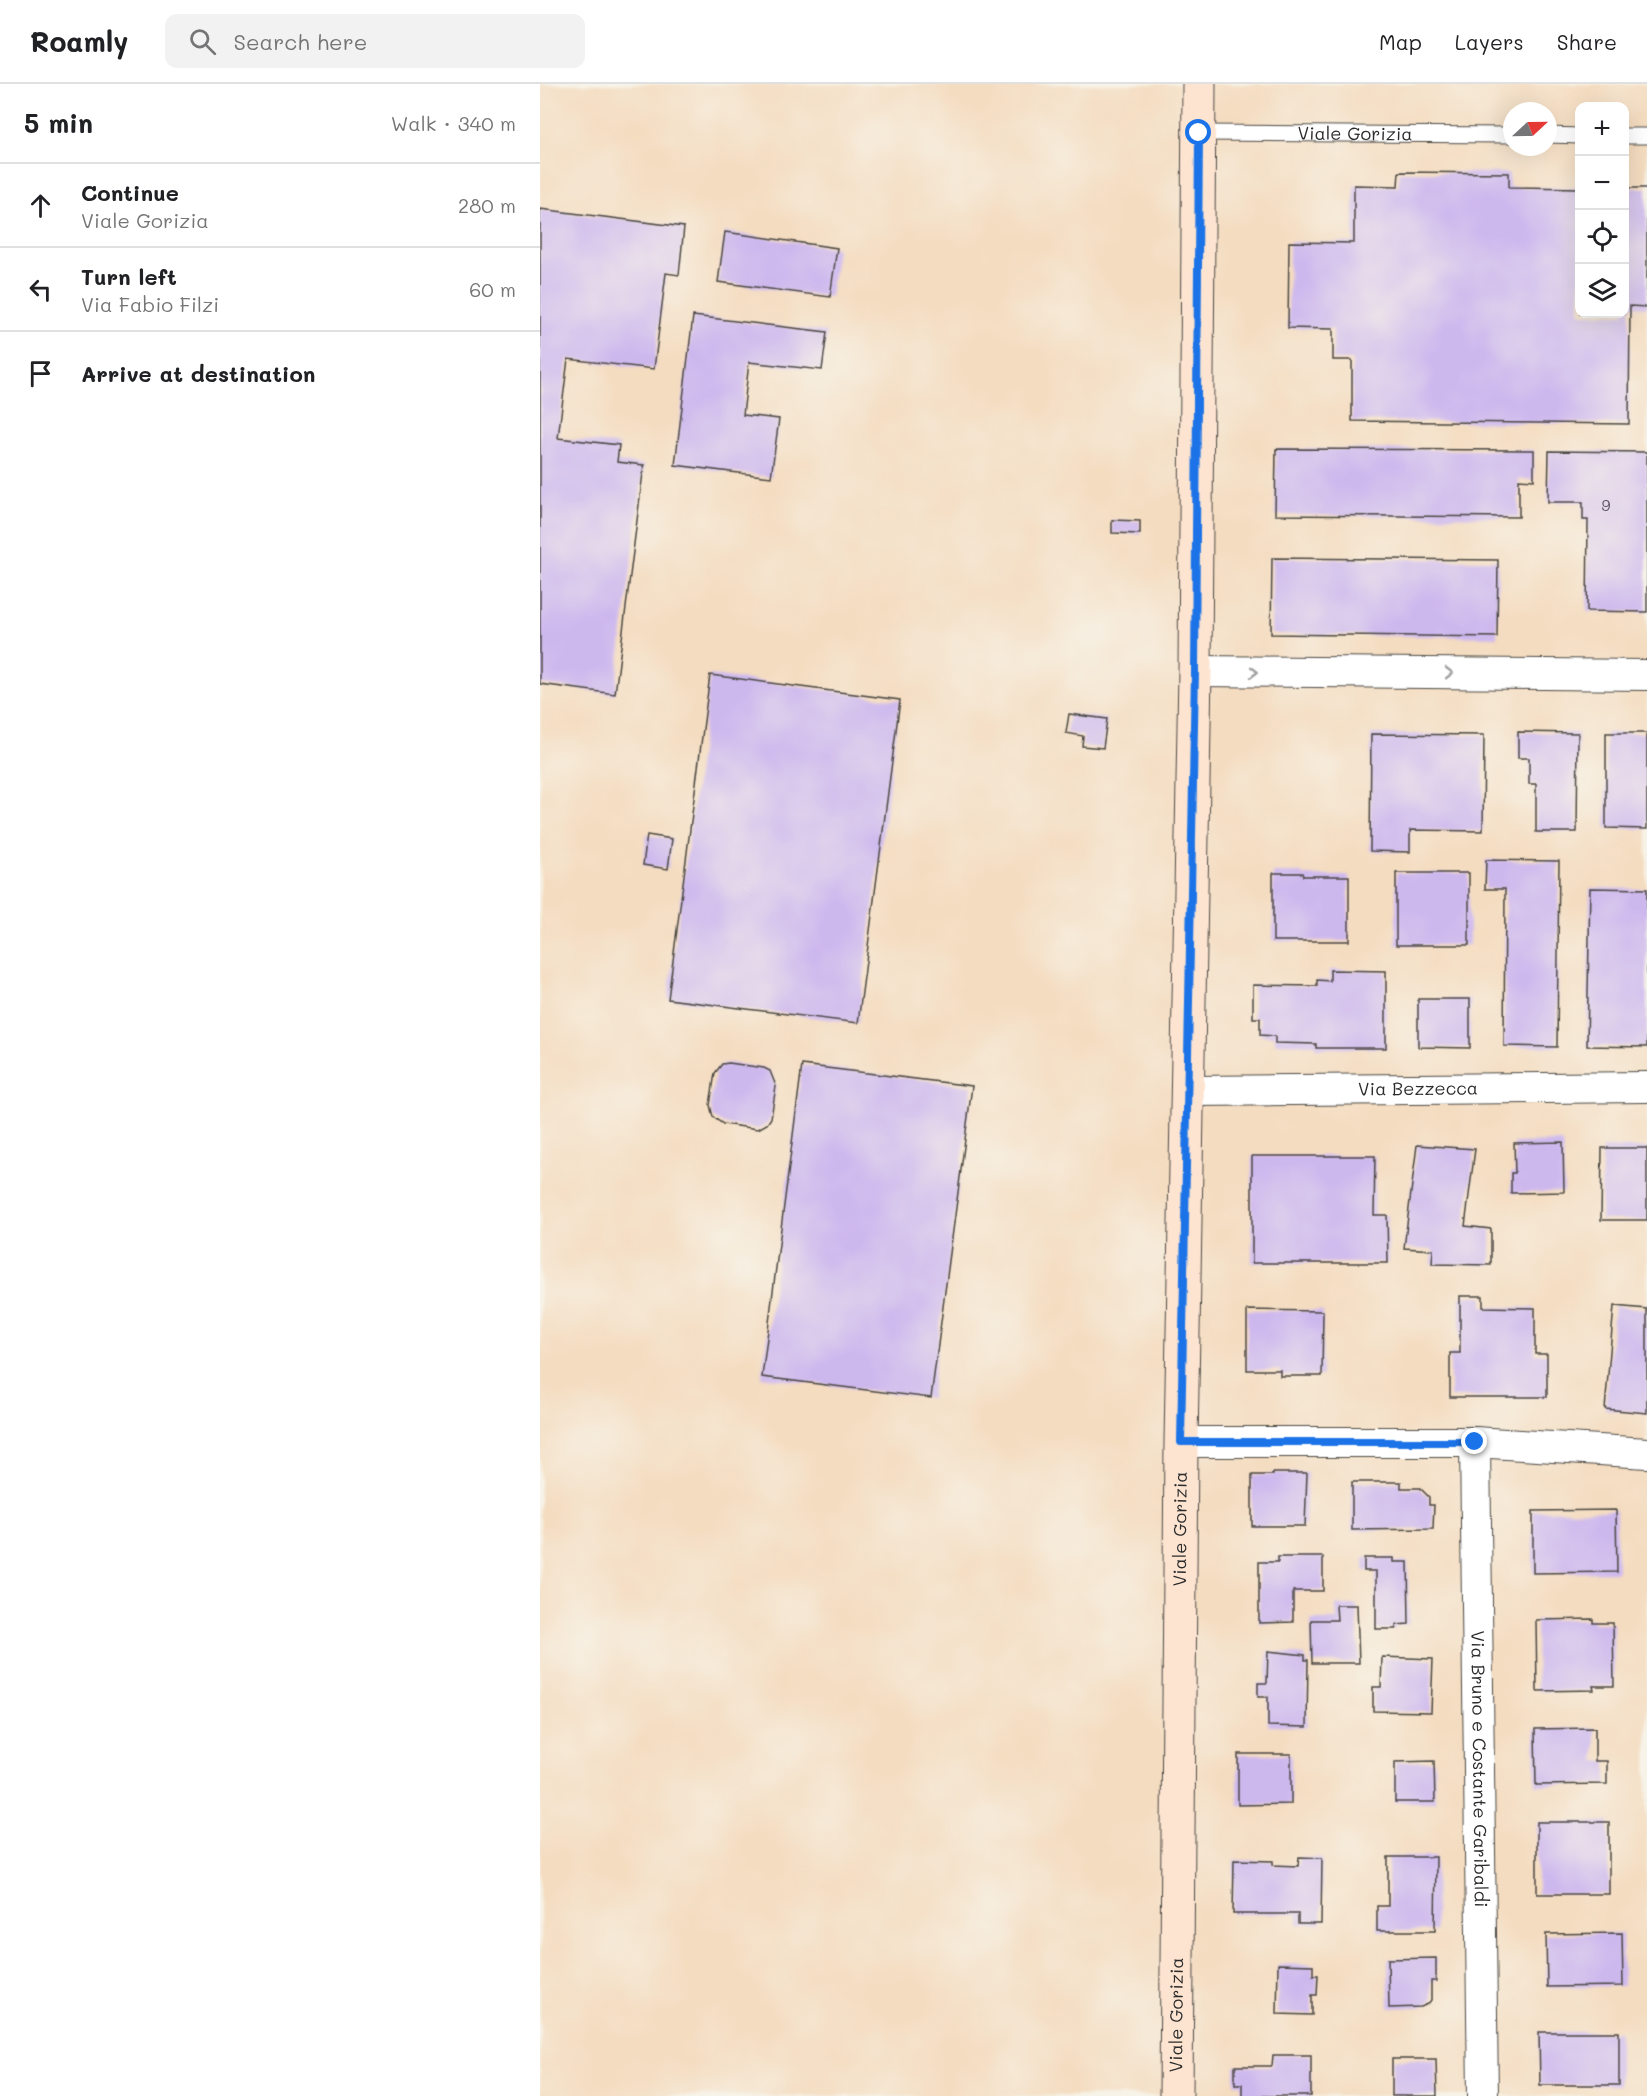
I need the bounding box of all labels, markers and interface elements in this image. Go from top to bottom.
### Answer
search box [165,14,585,68]
text: Roamly [30,23,129,59]
icon: search [186,25,219,58]
text: Search here [234,27,367,56]
text: Map [1379,28,1422,55]
text: Layers [1455,28,1524,55]
text: Share [1557,28,1617,55]
north arrow [1503,102,1557,156]
map controls [1575,102,1629,318]
button: + [1575,102,1629,156]
text: 5 min [24,106,93,140]
text: Walk · 340 m [391,110,516,136]
route start [1185,119,1211,145]
street label: Viale Gorizia [1297,121,1413,145]
button: − [1575,156,1629,210]
text: Continue [81,178,179,207]
icon: ahead [24,189,57,222]
text: 280 m [458,192,516,218]
text: Viale Gorizia [81,207,209,233]
button: locate [1575,210,1629,264]
text: Turn left [81,262,177,291]
button: layers [1575,264,1629,318]
icon: left [24,273,57,306]
text: 60 m [469,276,516,302]
text: Via Fabio Filzi [81,291,219,317]
icon: arrive [24,357,57,390]
text: Arrive at destination [81,359,316,388]
house number: 9 [1602,495,1611,515]
one-way arrow [1249,666,1258,678]
one-way arrow [1444,667,1453,679]
street label: Via Bezzecca [1358,1075,1478,1101]
route end [1461,1428,1487,1454]
street label: Viale Gorizia [1167,1471,1192,1587]
street label: Via Bruno e Costante Garibaldi [1466,1630,1494,1908]
street label: Viale Gorizia [1163,1957,1188,2073]

